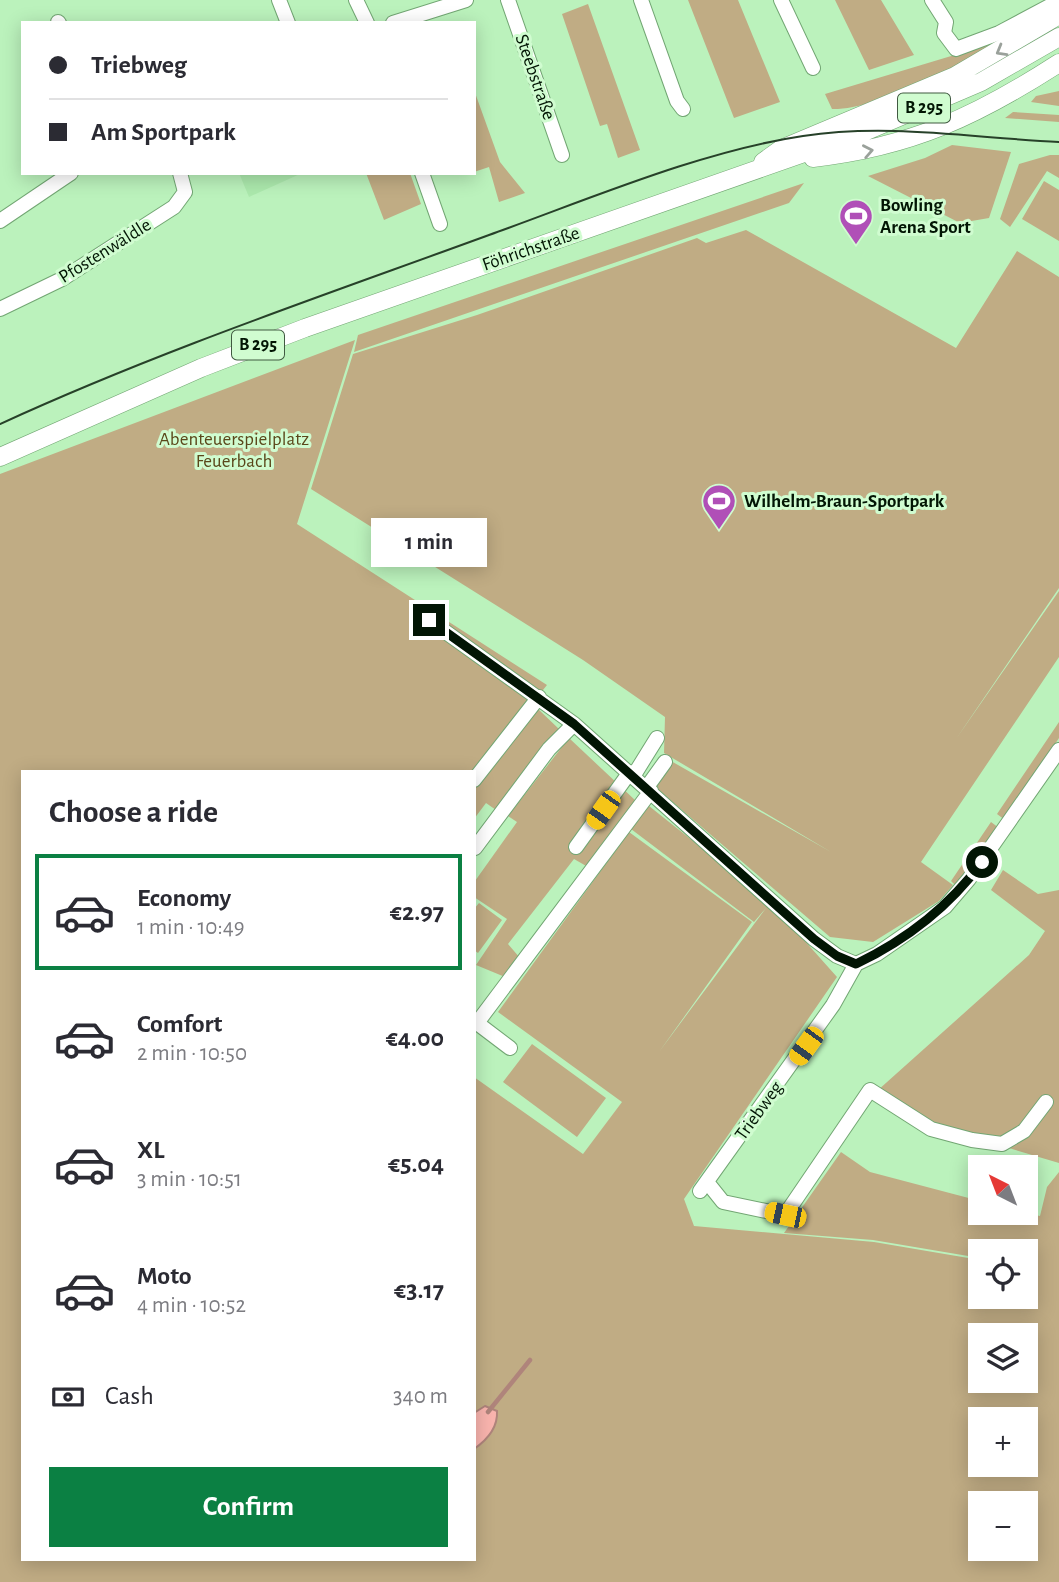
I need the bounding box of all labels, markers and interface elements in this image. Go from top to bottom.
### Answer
street label: Steebstraße [512,32,558,122]
one-way arrow [996,43,1008,56]
text: Triebweg [91,52,187,78]
road number: B 295 [898,94,950,122]
text: Am Sportpark [91,119,236,145]
one-way arrow [862,144,874,159]
place label: Bowling Arena Sport [880,196,971,237]
sports icon: Bowling Arena Sport [837,197,875,246]
street label: Pfostenwäldle [55,215,155,287]
street label: Föhrichstraße [480,223,582,275]
road number: B 295 [232,330,284,360]
park label: Abenteuerspielplatz Feuerbach [159,430,309,471]
sports icon: Wilhelm-Braun-Sportpark [700,482,738,531]
place label: Wilhelm-Braun-Sportpark [744,492,945,511]
callout: 1 min [371,518,487,568]
text: 1 min [405,531,453,554]
route end [413,604,445,636]
car [583,787,624,833]
text: Choose a ride [49,796,218,828]
route start [966,846,998,878]
icon: car [53,881,116,944]
text: Economy [137,885,231,911]
text: €2.97 [390,899,444,925]
text: 1 min · 10:49 [137,916,245,939]
icon: car [53,1007,116,1070]
text: Comfort [137,1011,222,1037]
car [786,1023,827,1069]
text: €4.00 [386,1025,444,1051]
text: 2 min · 10:50 [137,1042,247,1065]
street label: Triebweg [731,1078,787,1144]
icon: car [53,1133,116,1196]
text: XL [137,1137,164,1163]
text: €5.04 [388,1151,444,1177]
north arrow [968,1155,1038,1225]
map controls [968,1155,1038,1561]
text: 3 min · 10:51 [137,1168,242,1191]
car [763,1200,808,1230]
button: locate [968,1239,1038,1309]
icon: car [53,1259,116,1322]
text: Moto [137,1263,192,1289]
text: €3.17 [394,1277,444,1303]
text: 4 min · 10:52 [137,1294,246,1317]
button: layers [968,1323,1038,1393]
icon: cash [49,1378,87,1416]
text: Cash [105,1383,154,1409]
text: 340 m [393,1385,448,1408]
button: + [968,1407,1038,1477]
button: Confirm [49,1467,448,1547]
button: − [968,1491,1038,1561]

